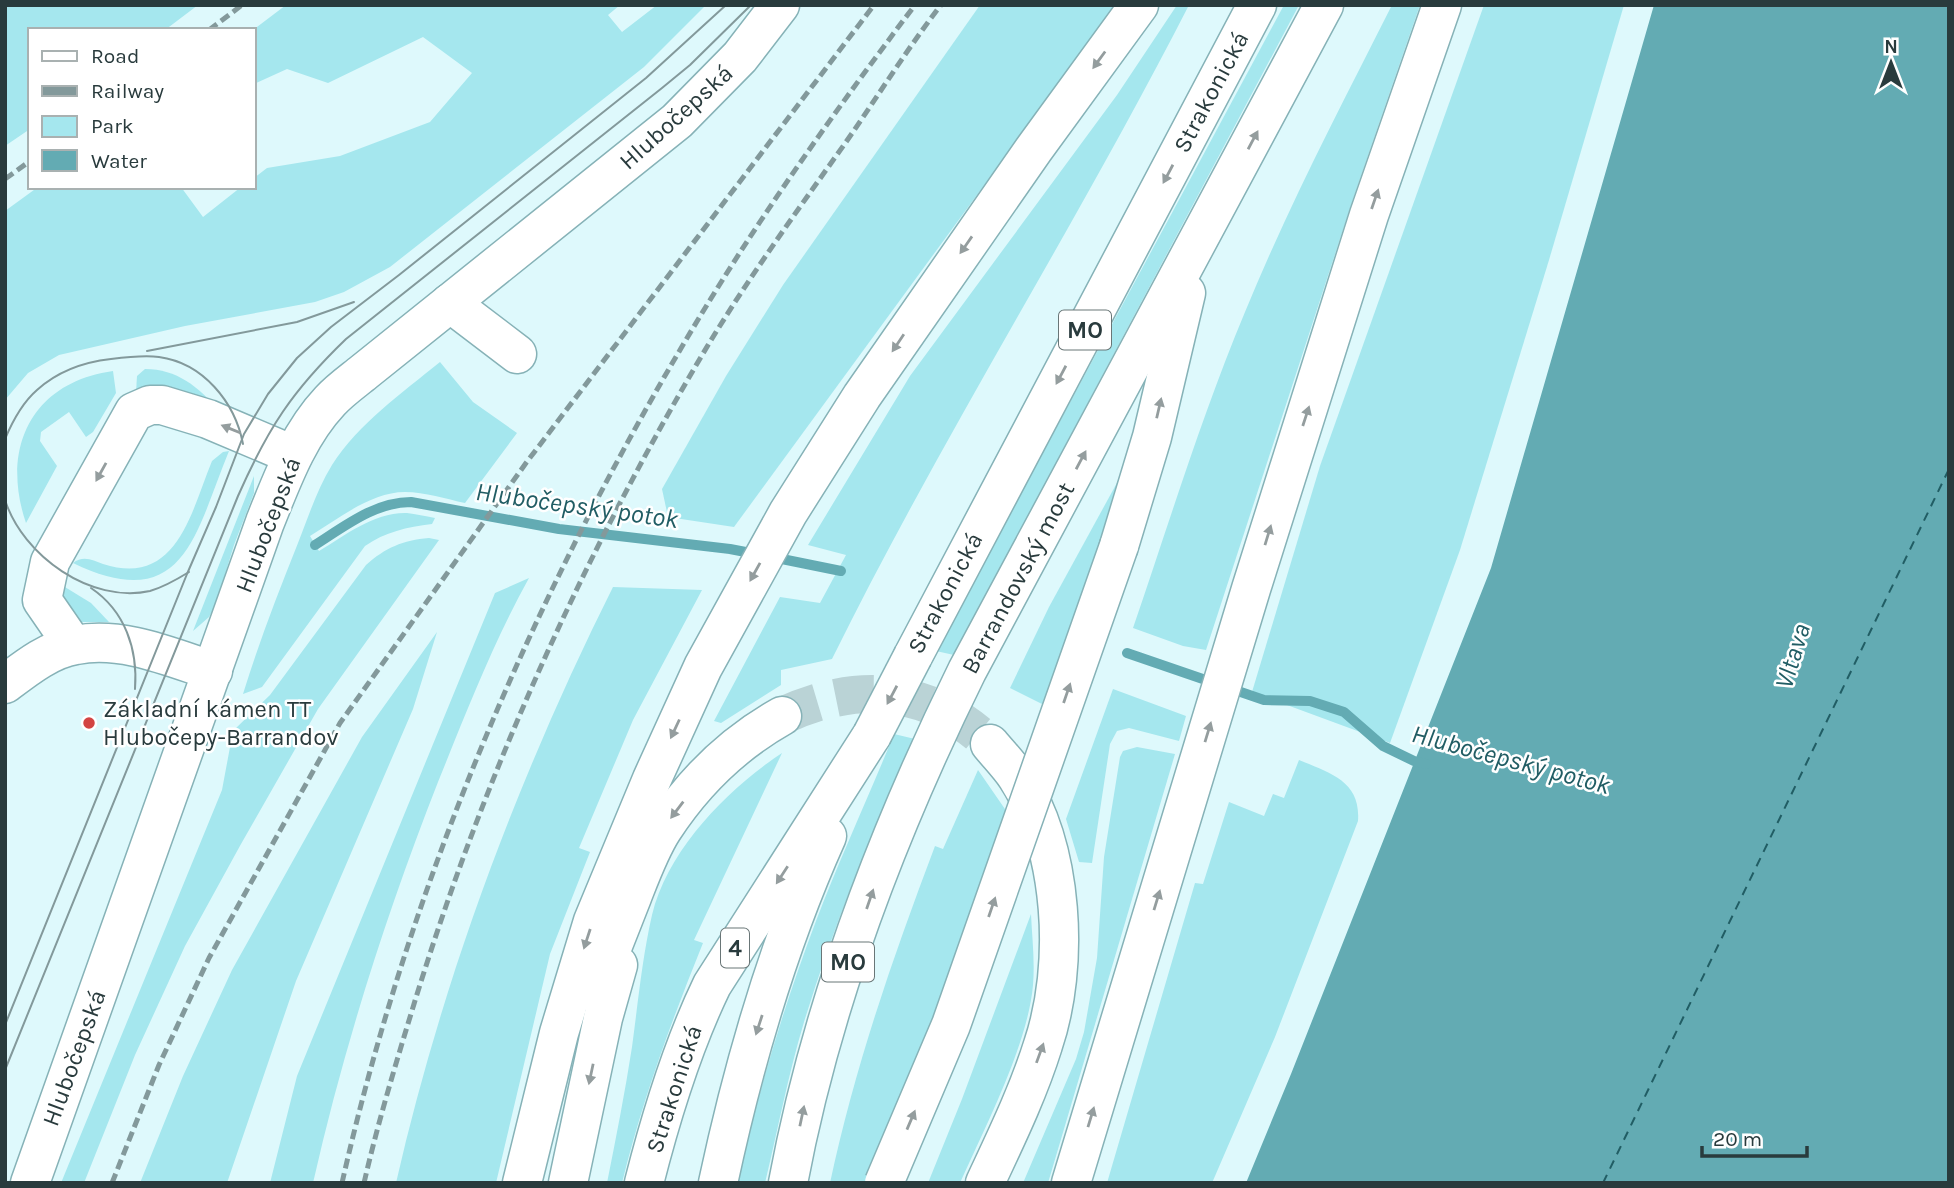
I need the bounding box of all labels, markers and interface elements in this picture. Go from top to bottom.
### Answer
street label: Strakonická [1167,27,1255,157]
legend [28,28,256,189]
north arrow [1856,28,1926,98]
text: N [1884,36,1898,58]
text: Road [91,44,139,68]
one-way arrow [1092,51,1106,69]
street label: Hlubočepská [614,59,738,175]
text: Railway [91,79,164,103]
text: Park [91,114,134,138]
one-way arrow [1247,130,1258,150]
text: Water [91,149,147,173]
one-way arrow [1162,164,1174,184]
one-way arrow [1370,189,1381,210]
one-way arrow [959,236,973,254]
road number: MO [1059,310,1111,350]
one-way arrow [891,334,905,352]
one-way arrow [1055,365,1067,384]
one-way arrow [1154,397,1165,419]
one-way arrow [1301,406,1311,427]
one-way arrow [220,423,241,434]
one-way arrow [1075,450,1087,470]
street label: Hlubočepská [229,453,307,597]
one-way arrow [95,462,107,481]
water label: Hlubočepský potok [474,476,681,535]
street label: Barrandovský most [956,477,1080,679]
one-way arrow [1263,525,1274,546]
street label: Strakonická [901,528,989,658]
one-way arrow [749,563,761,582]
water label: Vltava [1768,620,1817,692]
one-way arrow [1062,682,1073,703]
one-way arrow [887,685,898,705]
place label: Základní kámen TT Hlubočepy-Barrandov [103,695,338,751]
marker: Základní kámen TT Hlubočepy-Barrandov [81,715,97,731]
water label: Hlubočepský potok [1408,718,1614,801]
one-way arrow [669,719,681,739]
one-way arrow [1204,721,1214,742]
one-way arrow [671,801,685,819]
one-way arrow [775,865,788,884]
one-way arrow [865,888,876,909]
one-way arrow [1153,889,1163,910]
one-way arrow [987,897,998,918]
one-way arrow [581,928,592,949]
road number: 4 [721,928,749,967]
road number: MO [822,942,874,981]
street label: Hlubočepská [36,986,112,1130]
one-way arrow [753,1015,763,1036]
street label: Strakonická [640,1022,708,1156]
one-way arrow [1035,1042,1046,1063]
one-way arrow [586,1063,597,1085]
one-way arrow [797,1105,808,1127]
one-way arrow [1087,1107,1097,1128]
one-way arrow [905,1110,917,1130]
scale bar [1702,1114,1807,1158]
text: 20 m [1713,1127,1762,1151]

